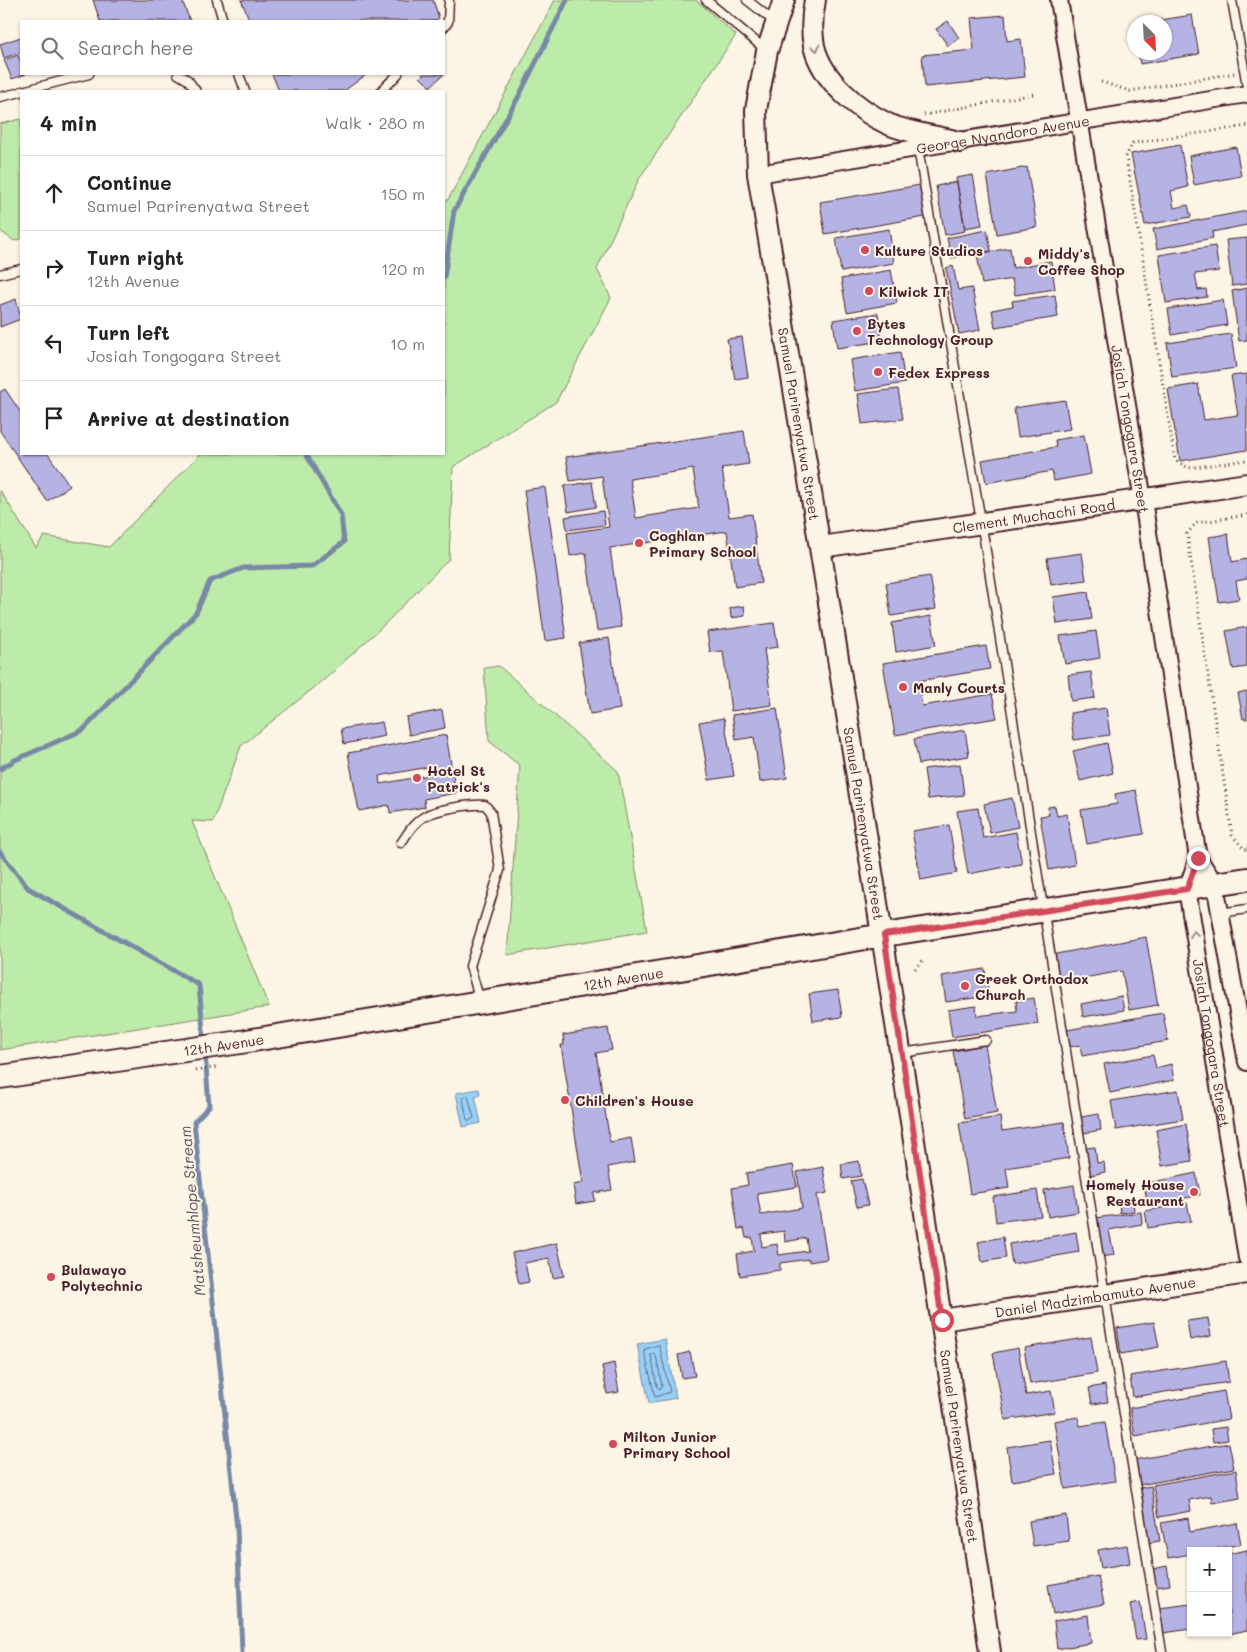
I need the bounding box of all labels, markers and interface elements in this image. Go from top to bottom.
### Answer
north arrow [1127,15,1172,60]
search box [20,20,445,75]
icon: search [38,34,66,62]
text: Search here [78,35,194,60]
one-way arrow [810,44,821,52]
text: 4 min [40,109,97,136]
street label: George Nyandoro Avenue [915,110,1091,157]
text: Walk · 280 m [325,112,425,133]
text: Continue [87,170,172,195]
icon: ahead [40,179,68,207]
text: 150 m [381,183,425,204]
text: Samuel Parirenyatwa Street [87,195,310,216]
place label: Kulture Studios [875,241,983,260]
marker: Kulture Studios [859,244,871,256]
place label: Middy's Coffee Shop [1038,244,1125,279]
text: Turn right [87,245,184,270]
icon: right [40,254,68,282]
marker: Middy's Coffee Shop [1022,255,1034,267]
text: 120 m [381,258,425,279]
text: 12th Avenue [87,270,180,291]
place label: Kilwick IT [879,282,949,301]
marker: Kilwick IT [863,285,875,297]
place label: Bytes Technology Group [867,314,994,349]
text: Turn left [87,320,170,345]
marker: Bytes Technology Group [851,325,863,337]
street label: Samuel Parirenyatwa Street [774,326,825,522]
icon: left [40,329,68,357]
text: 10 m [390,333,425,354]
street label: Josiah Tongogara Street [1108,343,1154,514]
text: Josiah Tongogara Street [87,345,281,366]
place label: Fedex Express [888,363,990,382]
marker: Fedex Express [872,366,884,378]
icon: arrive [40,404,68,432]
text: Arrive at destination [87,406,290,431]
street label: Clement Muchachi Road [951,494,1116,537]
place label: Coghlan Primary School [649,526,756,561]
marker: Coghlan Primary School [633,537,645,549]
place label: Manly Courts [913,678,1005,697]
marker: Manly Courts [897,681,909,693]
street label: Samuel Parirenyatwa Street [840,726,889,921]
place label: Hotel St Patrick's [427,761,490,796]
marker: Hotel St Patrick's [411,772,423,784]
route end [1187,847,1210,870]
one-way arrow [1190,930,1200,938]
street label: Josiah Tongogara Street [1189,958,1235,1129]
street label: 12th Avenue [582,962,665,994]
place label: Greek Orthodox Church [975,969,1089,1004]
marker: Greek Orthodox Church [959,980,971,992]
street label: 12th Avenue [182,1029,265,1060]
place label: Children's House [575,1091,694,1110]
marker: Children's House [559,1094,571,1106]
water label: Matsheumhlope Stream [175,1125,209,1297]
place label: Homely House Restaurant [1085,1175,1184,1210]
marker: Homely House Restaurant [1188,1186,1200,1198]
place label: Bulawayo Polytechnic [61,1260,143,1295]
marker: Bulawayo Polytechnic [45,1271,57,1283]
street label: Daniel Madzimbamuto Avenue [993,1272,1197,1321]
route start [931,1309,954,1332]
street label: Samuel Parirenyatwa Street [936,1348,984,1544]
place label: Milton Junior Primary School [623,1427,730,1462]
marker: Milton Junior Primary School [607,1438,619,1450]
map controls [1187,1547,1232,1637]
button: + [1187,1547,1232,1592]
button: − [1187,1592,1232,1637]

